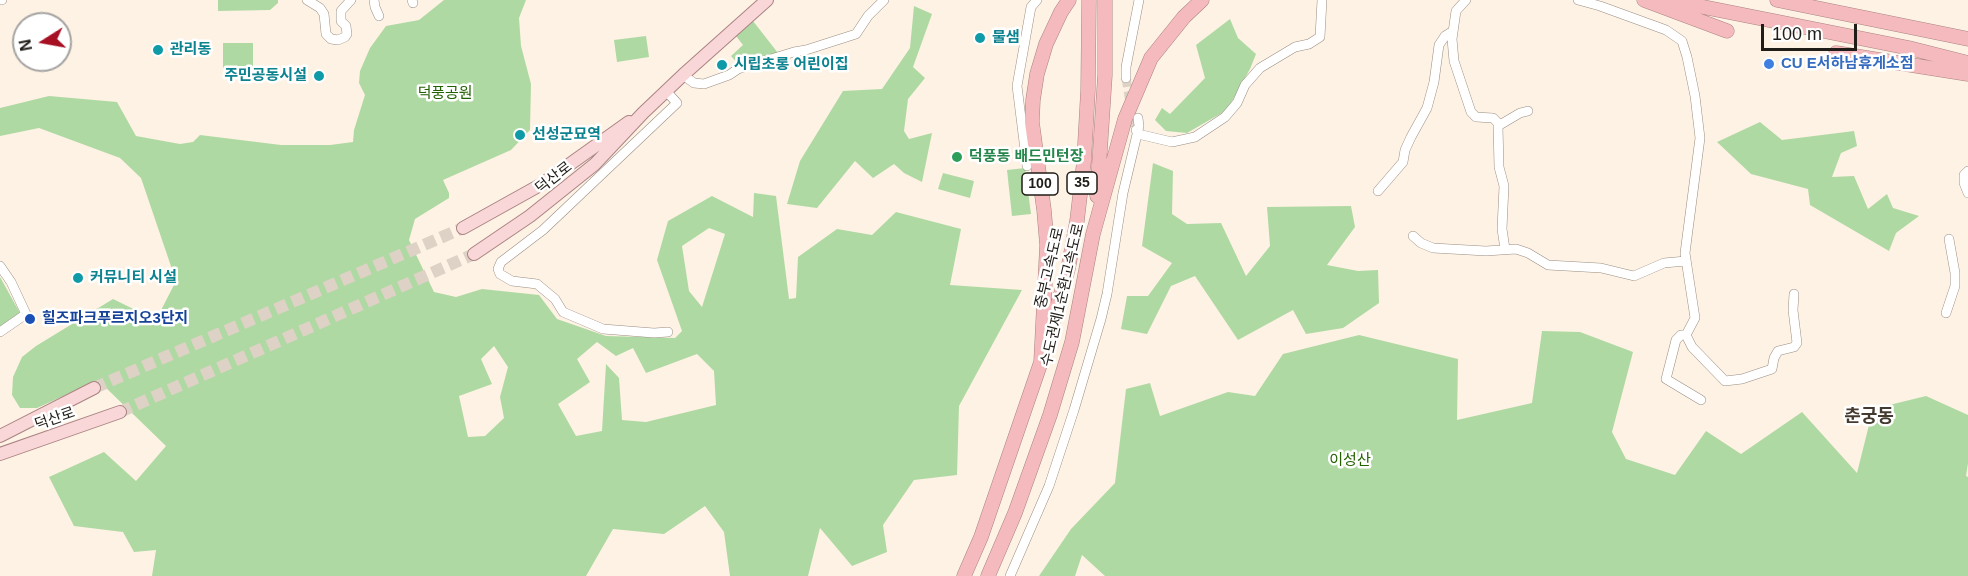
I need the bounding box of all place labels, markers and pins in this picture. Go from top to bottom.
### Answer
place label: 물샘 [992,29,1020,47]
marker: 물샘 [973,31,987,45]
place label: 관리동 [170,41,211,59]
marker: 관리동 [151,43,165,57]
place label: CU E서하남휴게소점 [1781,55,1913,73]
place label: 시립초롱 어린이집 [734,56,849,74]
marker: CU E서하남휴게소점 [1762,57,1776,71]
marker: 시립초롱 어린이집 [715,58,729,72]
place label: 주민공동시설 [224,67,307,85]
marker: 주민공동시설 [312,69,326,83]
place label: 선성군묘역 [532,126,601,144]
marker: 선성군묘역 [513,128,527,142]
place label: 덕풍동 배드민턴장 [969,148,1084,166]
marker: 덕풍동 배드민턴장 [950,150,964,164]
place label: 커뮤니티 시설 [90,269,177,287]
marker: 커뮤니티 시설 [71,271,85,285]
place label: 힐즈파크푸르지오3단지 [42,310,188,328]
marker: 힐즈파크푸르지오3단지 [23,312,37,326]

